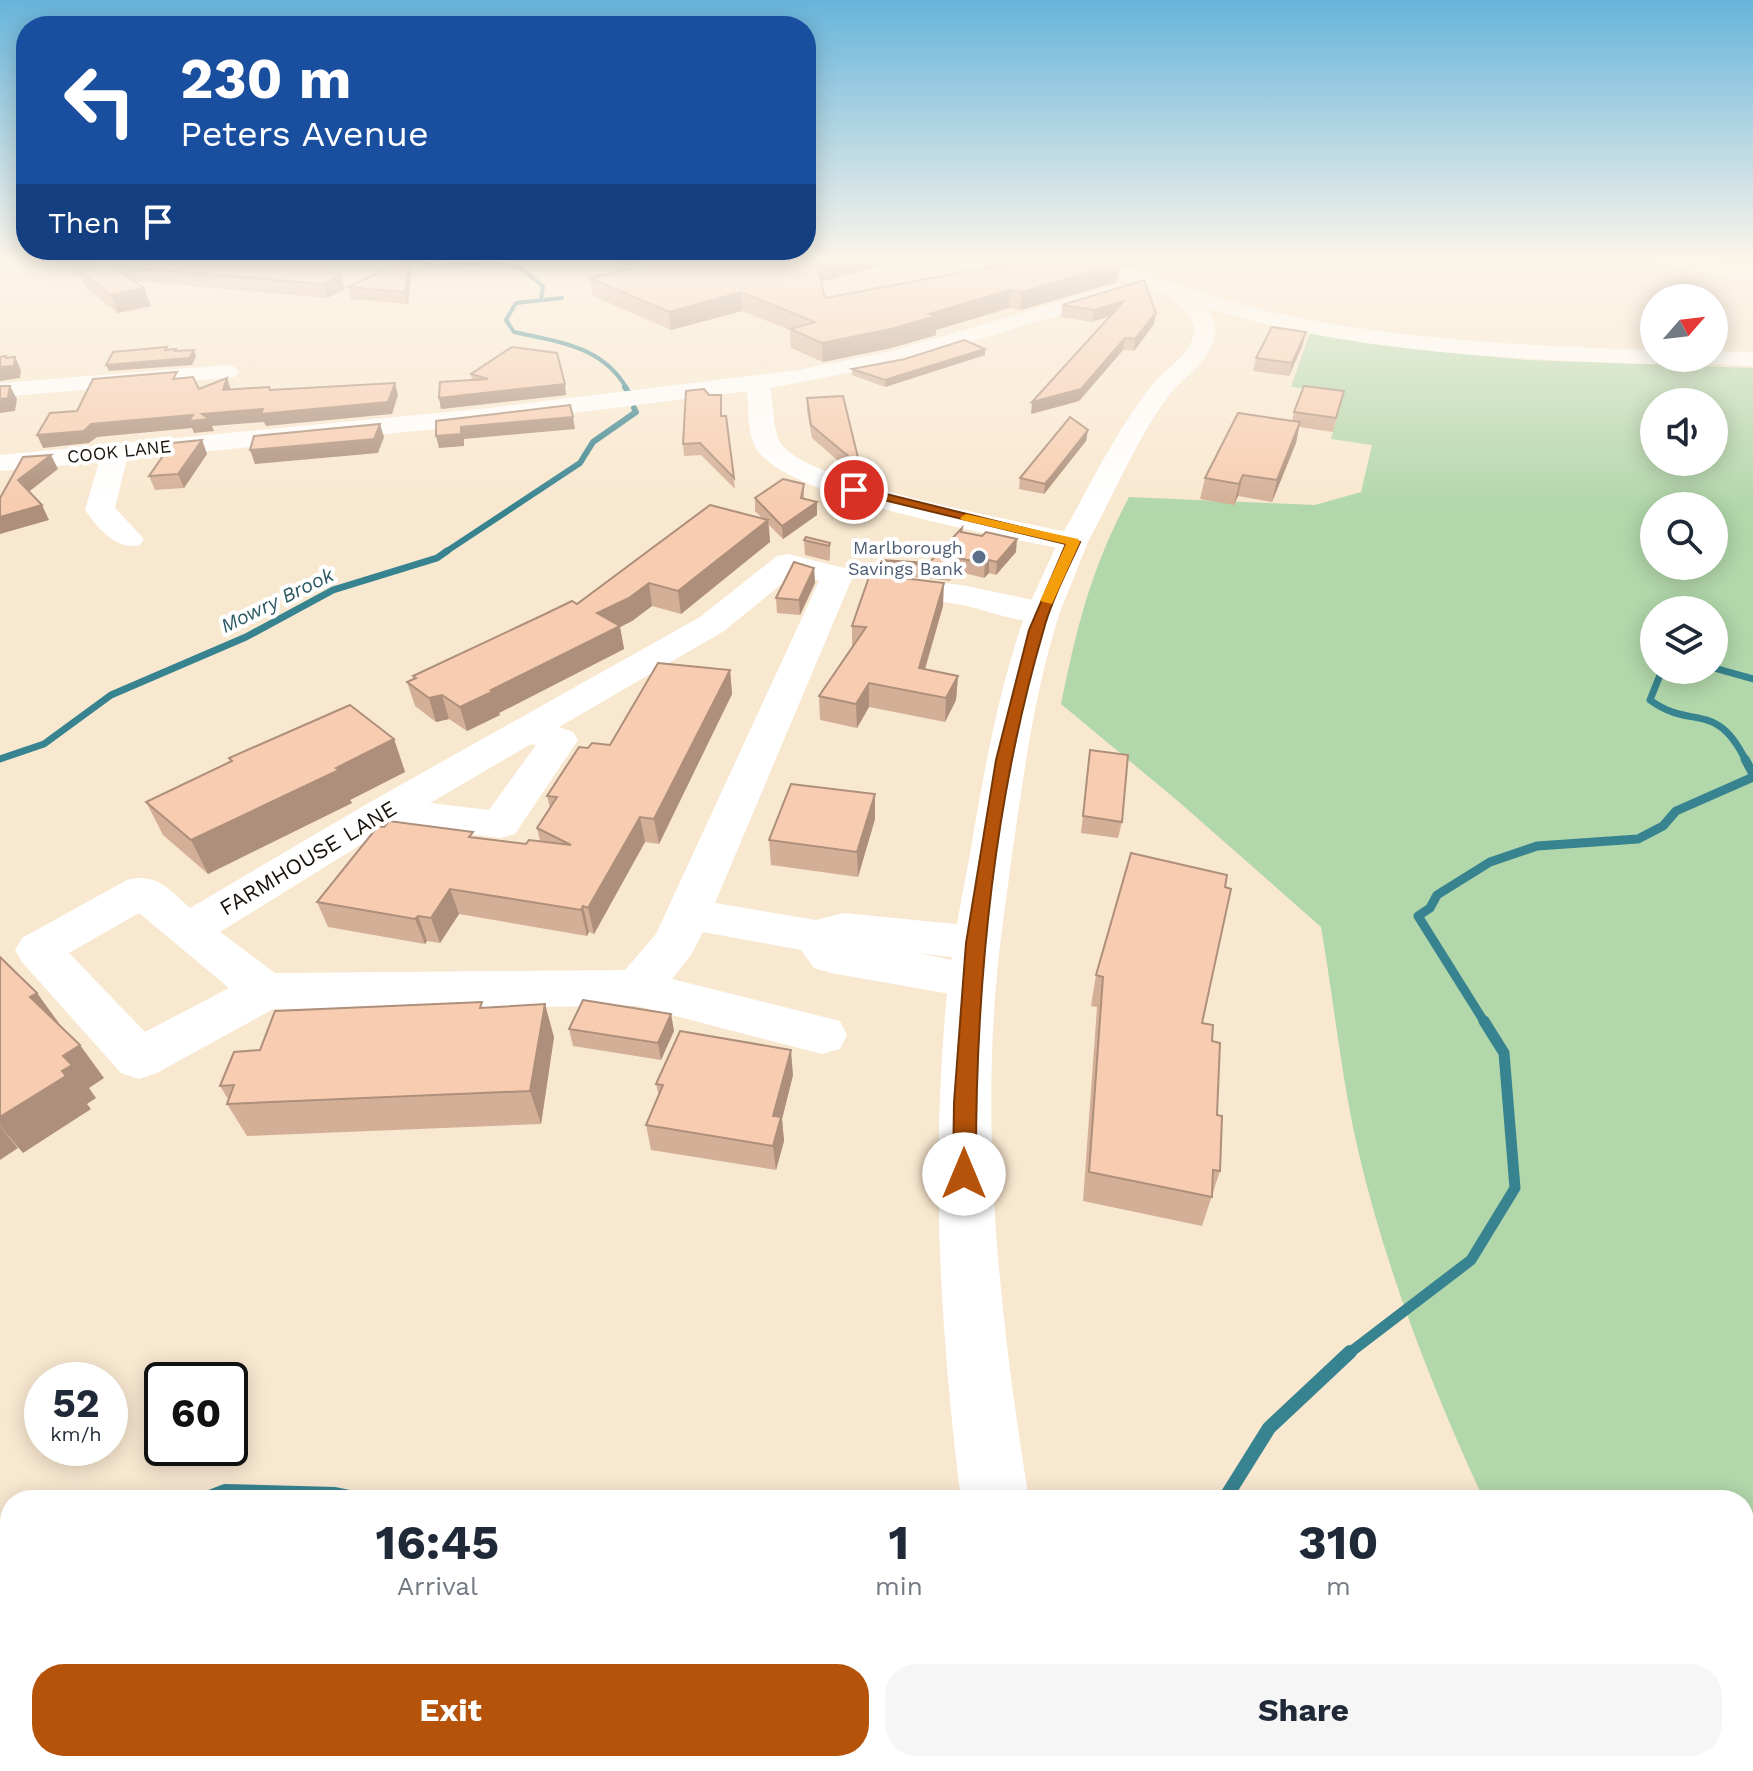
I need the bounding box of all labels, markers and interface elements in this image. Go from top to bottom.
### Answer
text: 230 m [180,46,351,112]
icon: left [48,48,152,152]
text: Peters Avenue [180,113,429,155]
icon: arrive [136,200,180,244]
text: Then [48,205,120,240]
north arrow [1640,284,1728,372]
map controls [1640,284,1728,684]
button: sound [1640,388,1728,476]
street label: COOK LANE [66,435,172,467]
pin [820,456,888,524]
icon: arrive [832,468,876,512]
button: search [1640,492,1728,580]
place label: Marlborough Savings Bank [848,537,963,579]
marker: Marlborough Savings Bank [970,548,988,566]
water label: Mowry Brook [217,562,338,638]
button: layers [1640,596,1728,684]
street label: FARMHOUSE LANE [215,795,401,921]
position arrow [922,1132,1006,1216]
speed limit sign: 60 [144,1362,248,1466]
text: 52 [52,1380,100,1427]
text: km/h [50,1422,102,1446]
text: 16:45 [376,1514,499,1571]
text: 1 [888,1514,909,1571]
text: 310 [1298,1514,1378,1571]
text: Arrival [397,1571,478,1601]
text: min [875,1571,923,1601]
text: m [1326,1571,1351,1601]
button: Exit [32,1664,869,1756]
button: Share [885,1664,1722,1756]

